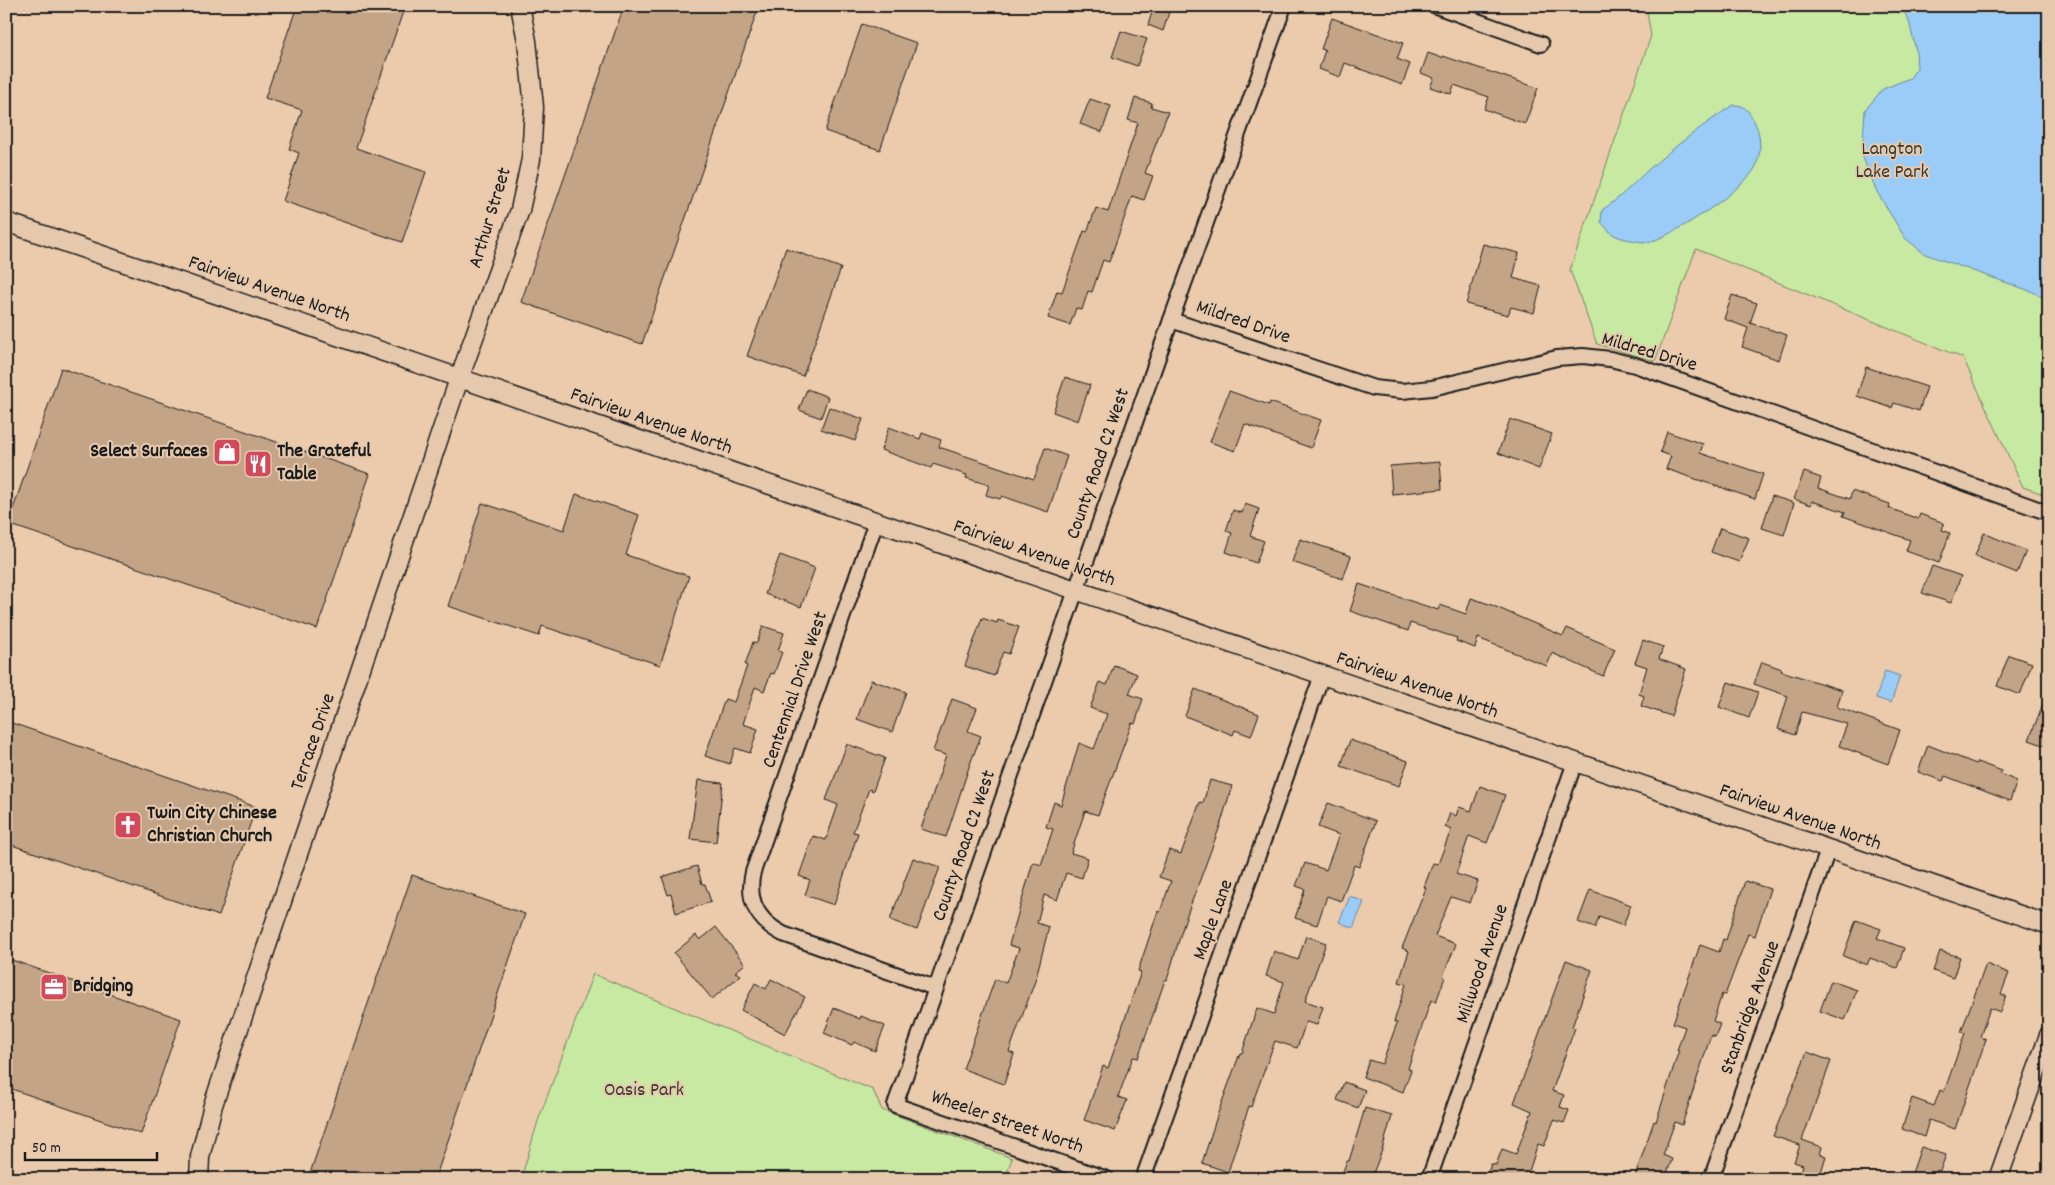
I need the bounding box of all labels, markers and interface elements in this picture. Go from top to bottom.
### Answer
park label: Langton Lake Park [1855,136,1929,187]
street label: Arthur Street [462,164,520,272]
street label: Fairview Avenue North [184,249,354,331]
street label: Mildred Drive [1192,294,1294,352]
street label: Mildred Drive [1598,326,1700,380]
street label: Fairview Avenue North [566,381,736,463]
street label: County Road C2 West [1060,385,1138,543]
shop icon: Select Surfaces [212,437,242,467]
place label: Select Surfaces [90,438,208,466]
place label: The Grateful Table [277,438,371,489]
restaurant icon: The Grateful Table [243,449,273,479]
street label: Fairview Avenue North [949,513,1119,595]
street label: Centennial Drive West [756,608,836,772]
street label: Fairview Avenue North [1332,645,1502,727]
street label: Terrace Drive [284,690,344,794]
street label: County Road C2 West [926,767,1004,925]
street label: Fairview Avenue North [1715,777,1885,859]
place label: Twin City Chinese Christian Church [147,800,277,851]
church icon: Twin City Chinese Christian Church [113,810,143,840]
street label: Maple Lane [1186,876,1242,964]
street label: Millwood Avenue [1450,901,1517,1027]
street label: Stanbridge Avenue [1714,937,1788,1079]
office icon: Bridging [39,972,69,1002]
place label: Bridging [73,973,134,1001]
park label: Oasis Park [604,1077,684,1105]
street label: Wheeler Street North [927,1084,1087,1162]
scale bar [25,1130,158,1162]
text: 50 m [32,1138,61,1160]

